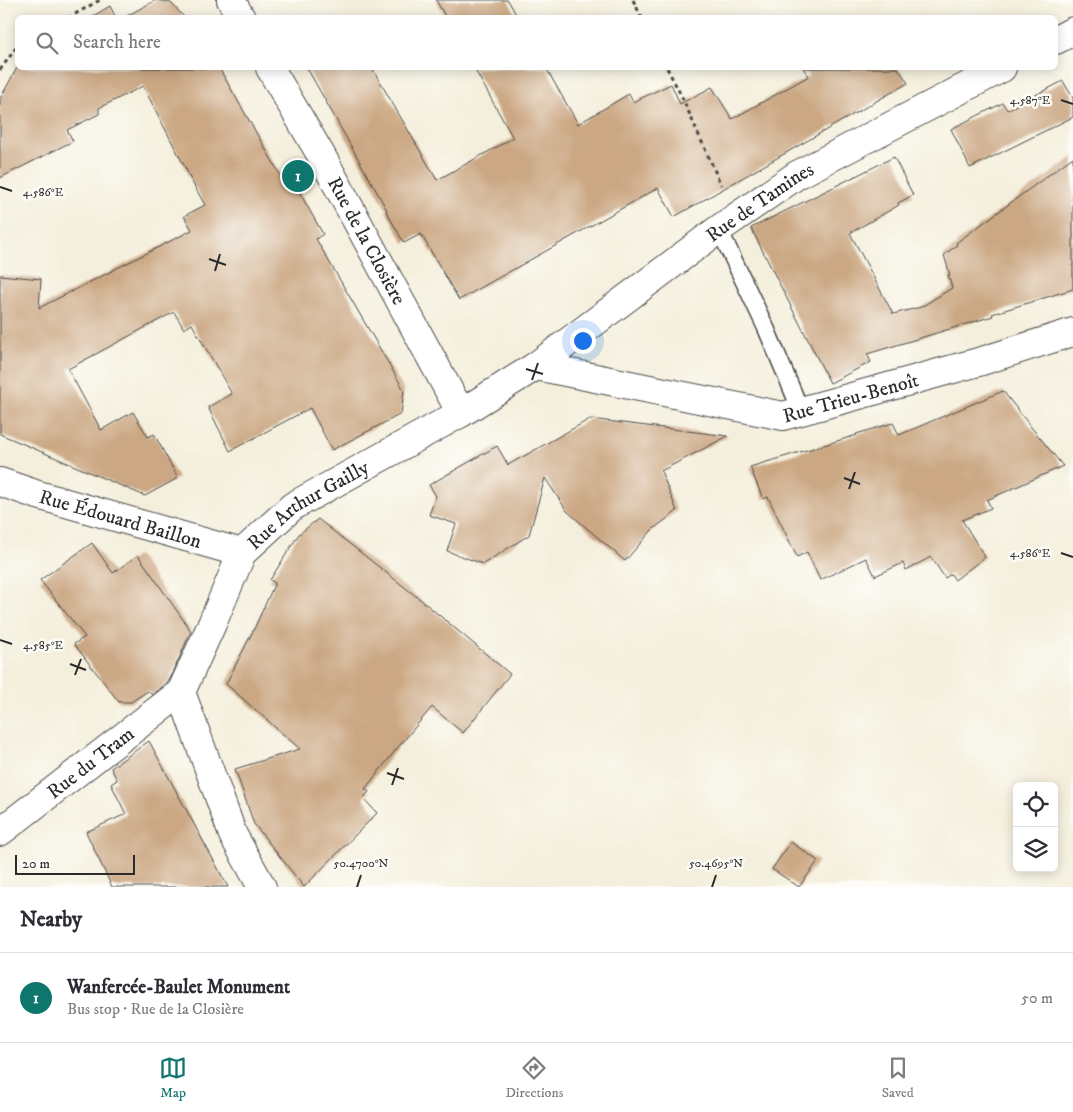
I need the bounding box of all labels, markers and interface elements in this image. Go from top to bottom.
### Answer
search box [15,15,1058,70]
icon: search [33,29,61,57]
text: Search here [73,31,161,54]
text: 4.587°E [1010,93,1051,108]
pin: 1 [282,157,314,195]
street label: Rue de Tamines [701,157,819,248]
street label: Rue de la Closière [321,173,411,309]
text: 4.586°E [23,185,64,200]
your location [570,328,596,354]
street label: Rue Trieu-Benoît [780,368,922,429]
street label: Rue Arthur Gailly [243,455,374,556]
street label: Rue Édouard Baillon [36,485,205,555]
text: 4.586°E [1010,546,1051,561]
text: 4.585°E [23,638,64,653]
street label: Rue du Tram [42,722,140,805]
map controls [1013,782,1058,872]
button: locate [1013,782,1058,827]
button: layers [1013,827,1058,872]
scale bar [15,852,135,875]
text: 20 m [22,855,50,873]
text: 50.4700°N [334,856,389,871]
text: 50.4695°N [689,856,743,871]
text: Nearby [20,907,82,933]
text: Wanfercée-Baulet Monument [67,976,290,999]
text: 1 [33,988,39,1008]
text: 50 m [1021,988,1053,1008]
text: Bus stop · Rue de la Closière [67,999,244,1019]
tab: Map [159,1054,187,1102]
tab: Directions [505,1054,563,1102]
tab: Saved [882,1054,914,1102]

